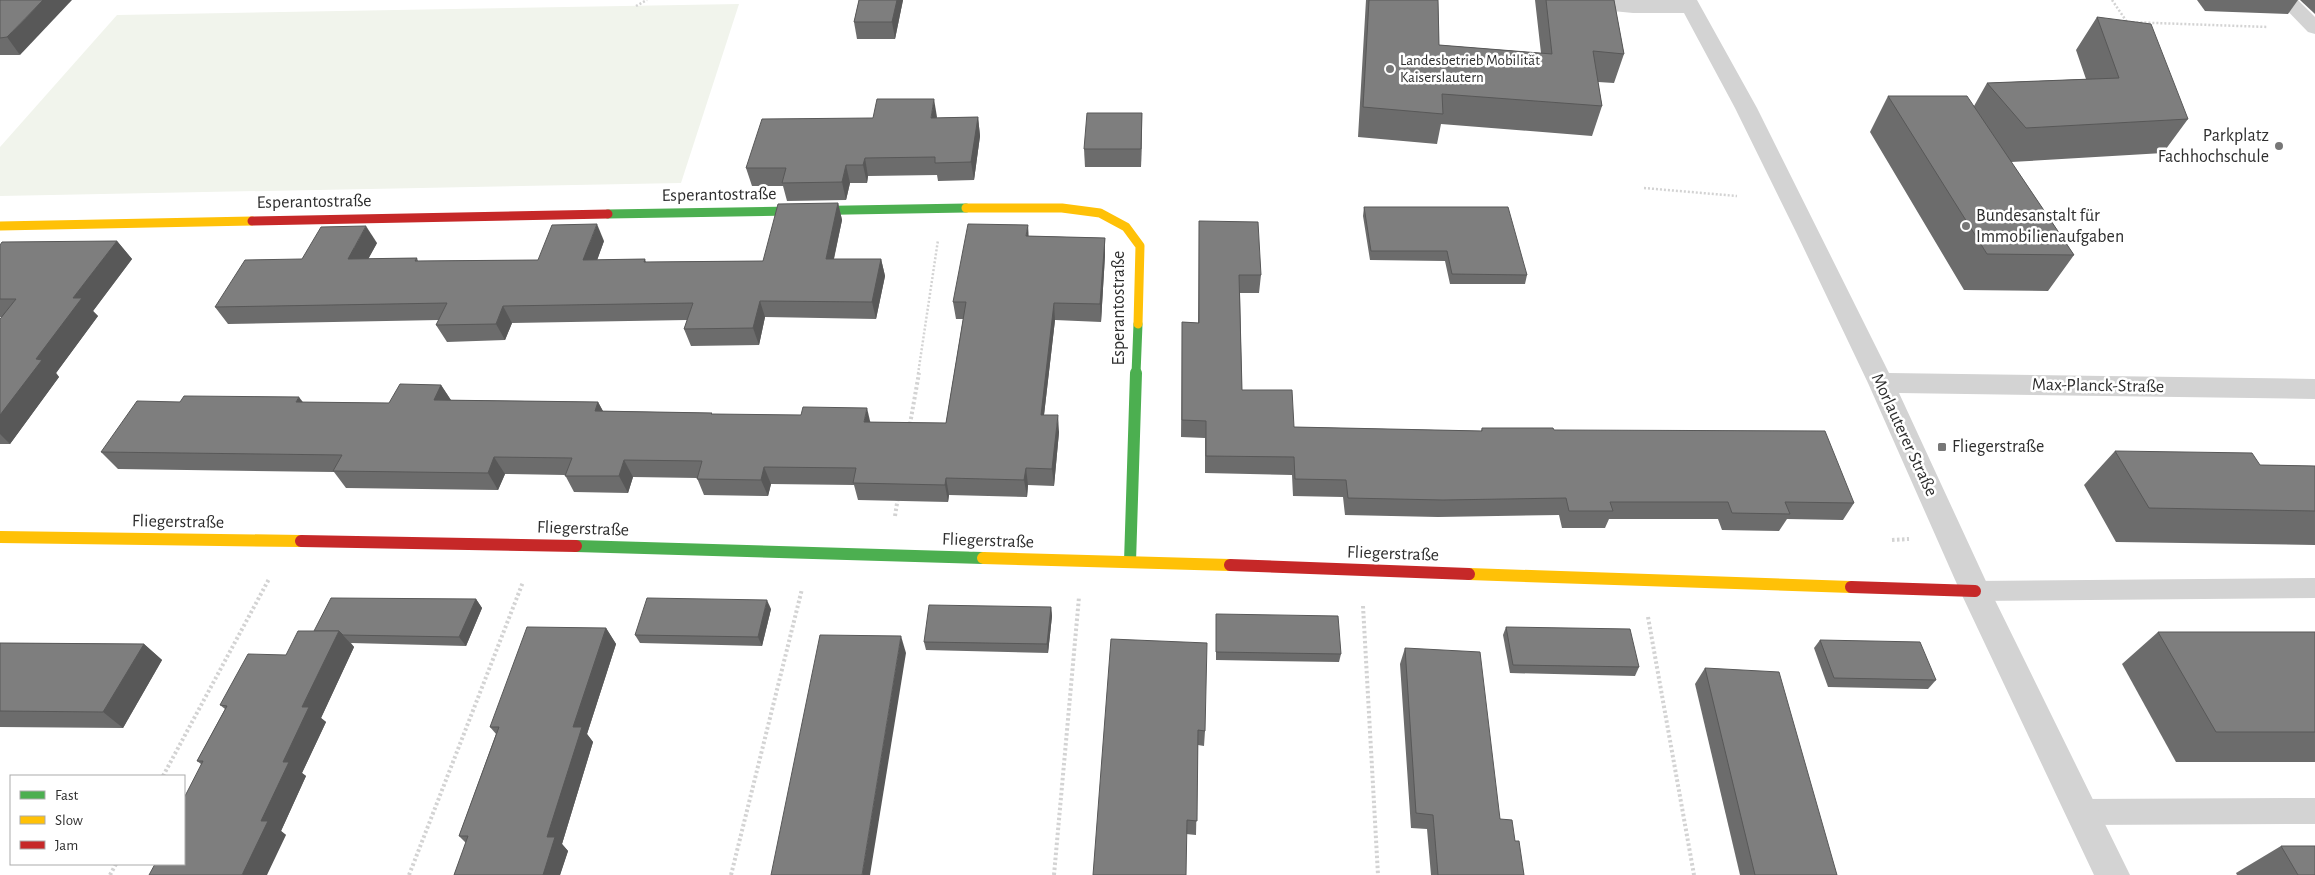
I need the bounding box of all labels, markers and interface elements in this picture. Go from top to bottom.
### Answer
place label: Landesbetrieb Mobilität Kaiserslautern [1400,53,1540,85]
marker: Landesbetrieb Mobilität Kaiserslautern [1384,63,1396,75]
place label: Parkplatz Fachhochschule [2158,127,2269,166]
marker: Parkplatz Fachhochschule [2273,140,2285,152]
street label: Esperantostraße [661,185,777,205]
street label: Esperantostraße [256,192,372,212]
place label: Bundesanstalt für Immobilienaufgaben [1976,207,2124,246]
marker: Bundesanstalt für Immobilienaufgaben [1960,220,1972,232]
street label: Esperantostraße [1110,251,1128,365]
street label: Morlauterer Straße [1868,371,1940,499]
street label: Max-Planck-Straße [2032,376,2164,396]
place label: Fliegerstraße [1952,438,2044,456]
marker: Fliegerstraße [1936,441,1948,453]
street label: Fliegerstraße [132,512,224,532]
street label: Fliegerstraße [537,518,629,540]
street label: Fliegerstraße [942,530,1034,552]
street label: Fliegerstraße [1347,543,1439,565]
legend [10,775,185,865]
text: Fast [55,788,79,803]
text: Slow [55,813,83,828]
text: Jam [55,838,78,853]

